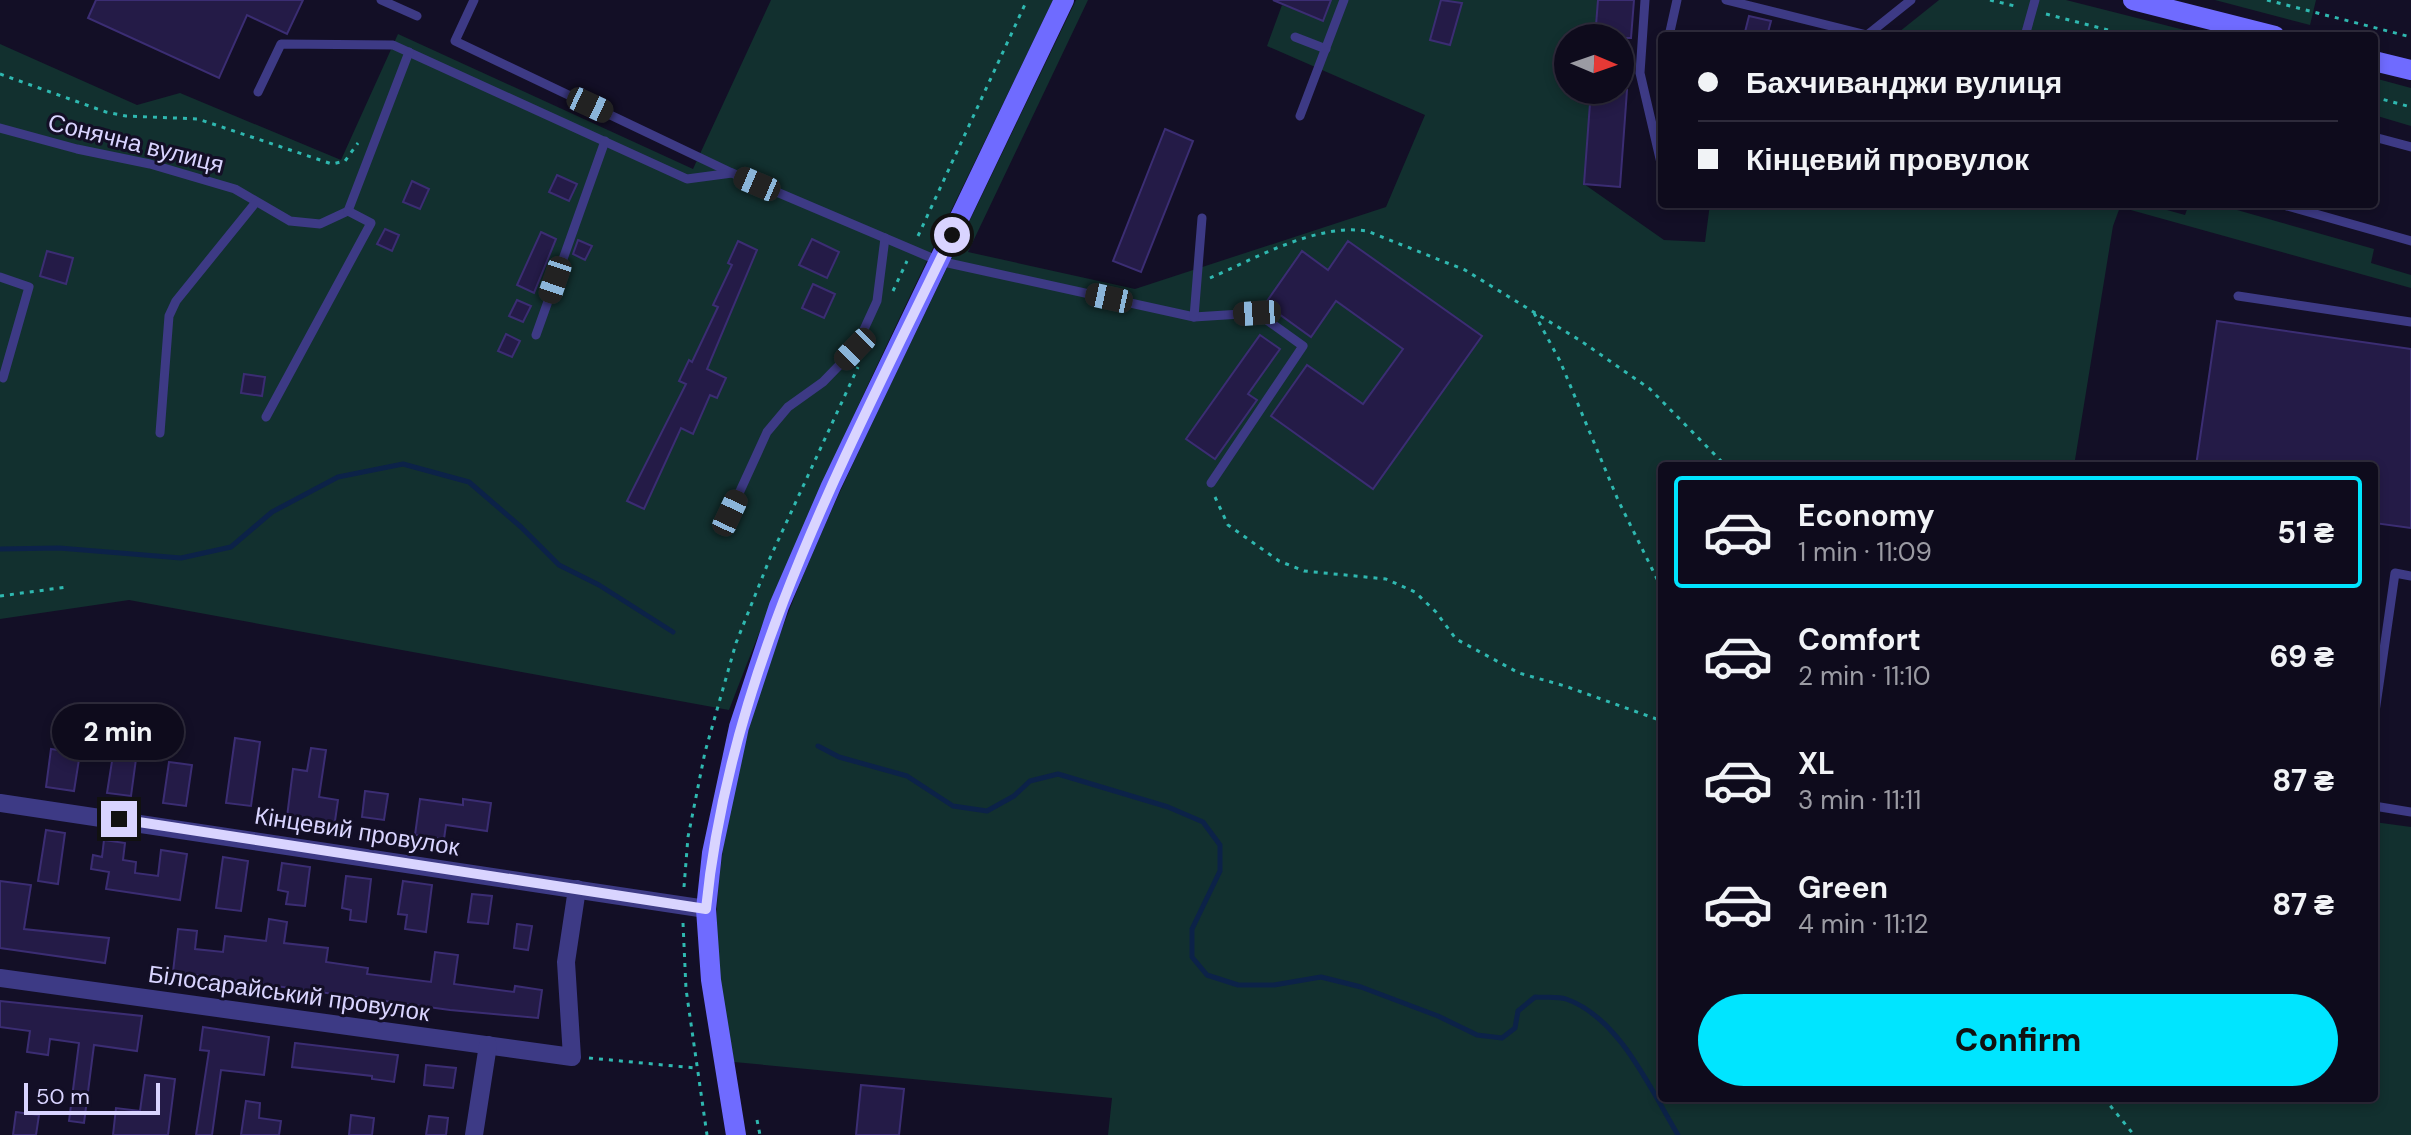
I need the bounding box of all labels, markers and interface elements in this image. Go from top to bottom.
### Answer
north arrow [1554,24,1634,104]
map controls [1554,24,1634,104]
text: Бахчиванджи вулиця [1746,63,2062,102]
car [563,84,617,126]
street label: Сонячна вулиця [45,106,227,180]
text: Кінцевий провулок [1746,140,2029,179]
car [730,164,784,204]
route start [934,217,970,253]
car [536,253,574,307]
car [1083,281,1135,315]
car [1232,299,1282,327]
car [830,323,880,375]
car [709,486,751,540]
icon: car [1702,496,1774,568]
text: Economy [1798,496,1935,535]
text: 51 ₴ [2277,513,2334,552]
text: 1 min · 11:09 [1798,535,1932,569]
icon: car [1702,620,1774,692]
text: Comfort [1798,620,1921,659]
text: 69 ₴ [2270,637,2334,676]
text: 2 min · 11:10 [1798,659,1931,693]
callout: 2 min [53,703,185,759]
text: 2 min [83,715,153,749]
icon: car [1702,744,1774,816]
text: XL [1798,744,1835,783]
text: 87 ₴ [2272,761,2334,800]
text: 3 min · 11:11 [1798,783,1921,817]
street label: Кінцевий провулок [252,800,462,863]
route end [101,801,137,837]
icon: car [1702,868,1774,940]
text: Green [1798,868,1888,907]
text: 87 ₴ [2272,885,2334,924]
text: 4 min · 11:12 [1798,907,1929,941]
street label: Білосарайський провулок [146,958,432,1028]
button: Confirm [1698,994,2338,1086]
scale bar [24,1079,160,1115]
text: 50 m [36,1082,90,1111]

